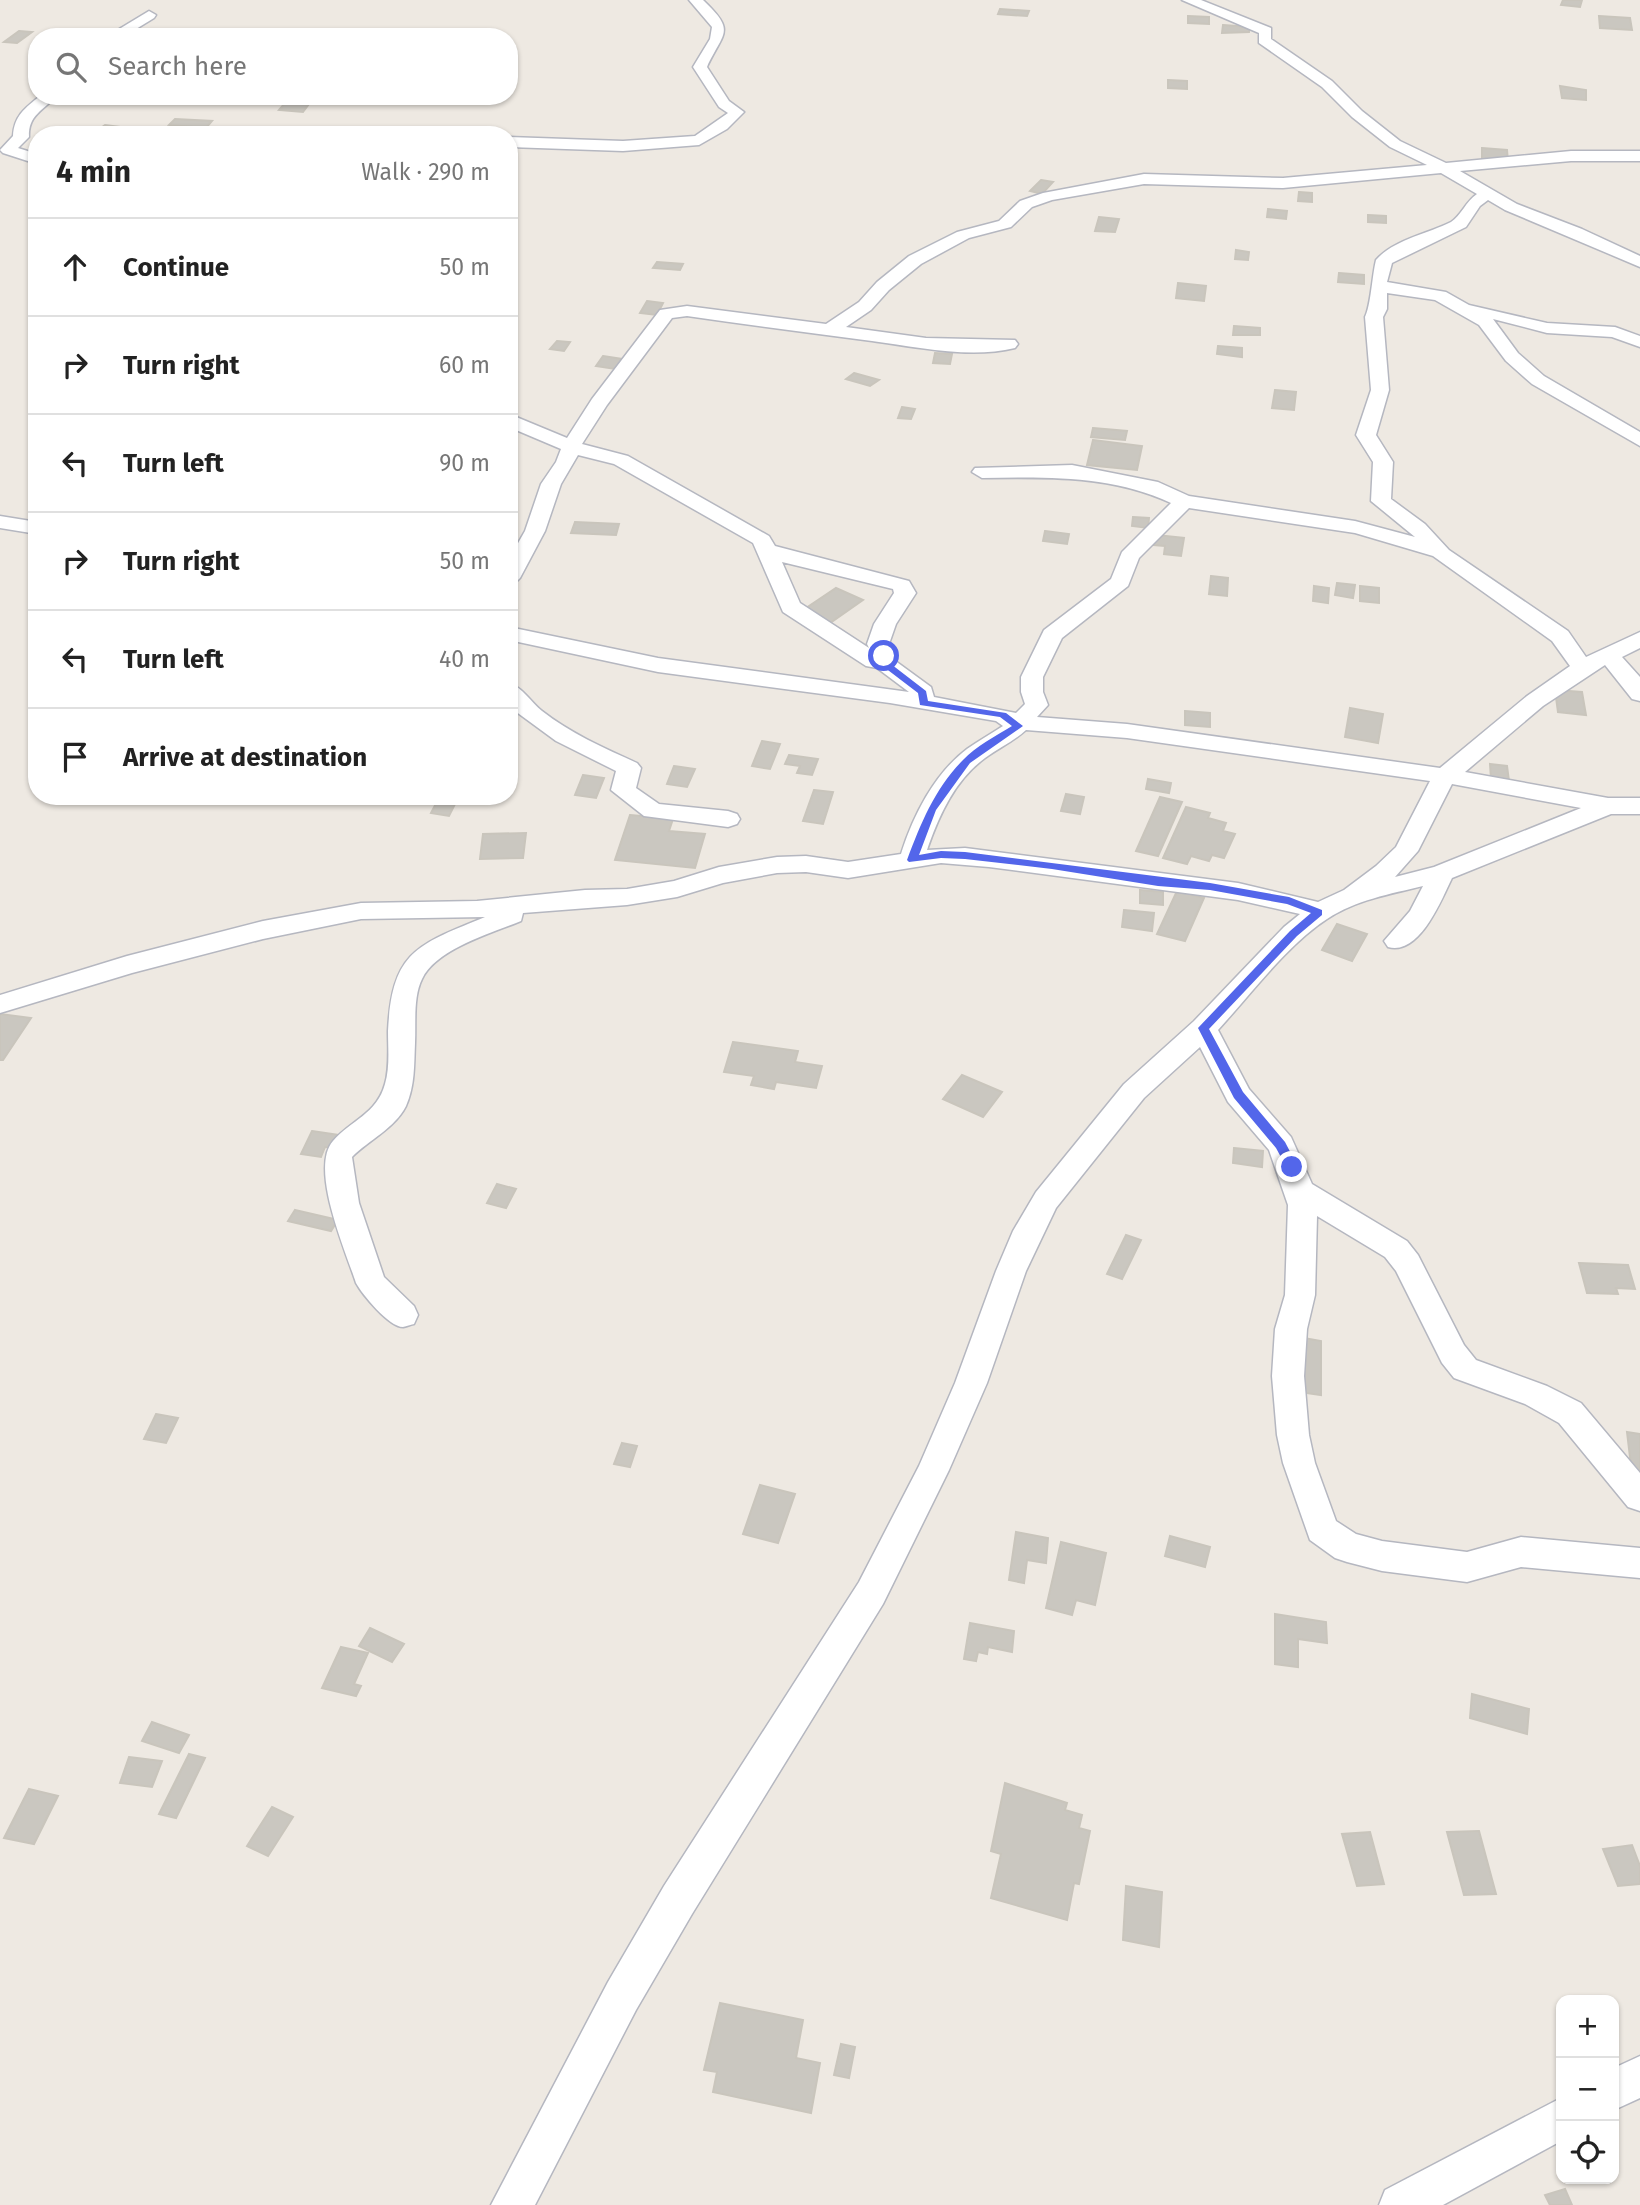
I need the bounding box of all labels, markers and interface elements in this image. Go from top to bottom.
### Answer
search box [28,28,518,105]
icon: search [52,48,90,86]
text: Search here [108,51,247,82]
text: 4 min [56,154,131,190]
text: Walk · 290 m [361,158,490,186]
icon: ahead [56,248,94,286]
text: Continue [123,252,229,283]
text: 50 m [440,253,490,281]
icon: right [56,346,94,384]
text: Turn right [123,350,240,381]
text: 60 m [439,351,490,379]
icon: left [56,444,94,482]
text: Turn left [123,448,224,479]
text: 90 m [439,449,490,477]
icon: right [56,542,94,580]
text: Turn right [123,546,240,577]
text: 50 m [440,547,490,575]
icon: left [56,640,94,678]
route start [868,640,899,671]
text: Turn left [123,644,224,675]
text: 40 m [439,645,490,673]
icon: arrive [56,738,94,776]
text: Arrive at destination [123,742,367,773]
route end [1276,1151,1307,1182]
map controls [1556,1995,1619,2184]
button: + [1556,1995,1619,2058]
button: − [1556,2058,1619,2121]
button: locate [1556,2121,1619,2184]

